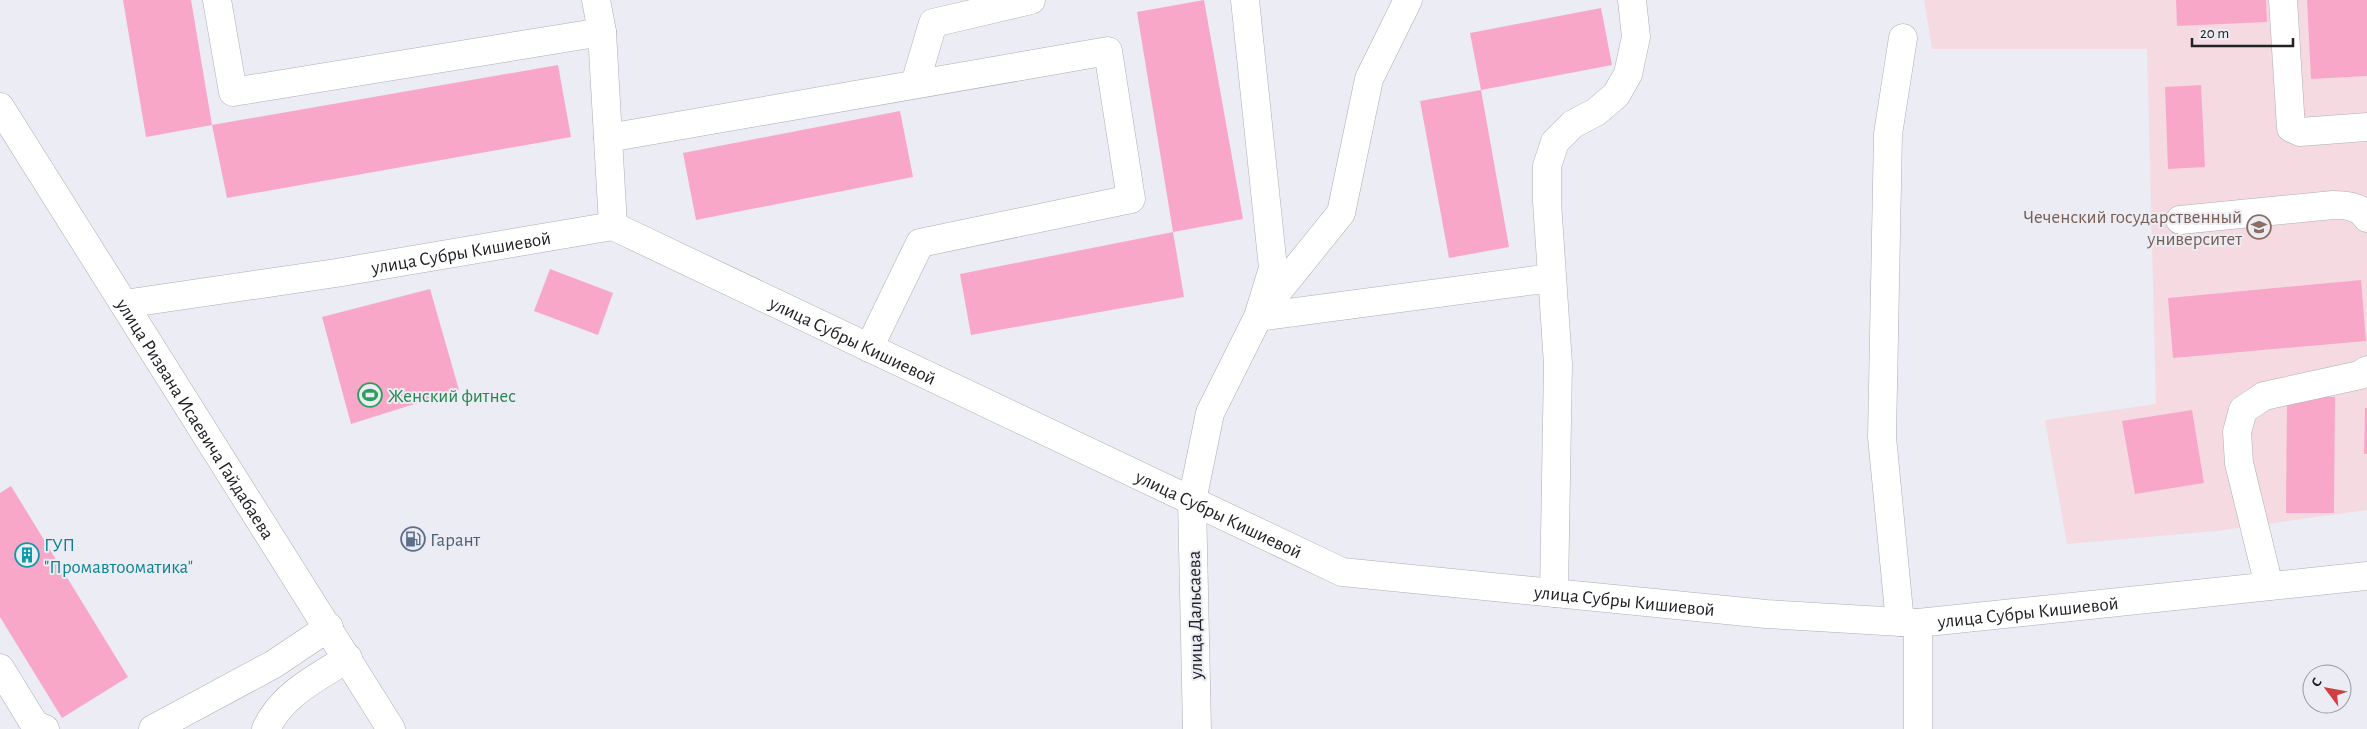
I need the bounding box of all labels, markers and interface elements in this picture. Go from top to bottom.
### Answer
scale bar [2192,15,2293,47]
text: 20 m [2200,26,2229,41]
place label: Чеченский государственный университет [2023,208,2242,249]
school or university icon: Чеченский государственный университет [2246,214,2272,240]
street label: улица Субры Кишиевой [369,229,552,278]
street label: улица Субры Кишиевой [765,293,939,389]
street label: улица Ризвана Исаевича Гайдабаева [111,295,277,543]
sports icon: Женский фитнес [357,382,383,408]
place label: Женский фитнес [388,387,516,406]
street label: улица Субры Кишиевой [1131,467,1304,563]
fuel station icon: Гарант [400,526,426,552]
place label: Гарант [430,531,480,550]
place label: ГУП "Промавтооматика" [44,536,193,577]
building icon: ГУП "Промавтооматика" [14,542,40,568]
street label: улица Дальсаева [1185,550,1206,680]
street label: улица Субры Кишиевой [1532,583,1716,620]
street label: улица Субры Кишиевой [1936,594,2119,632]
north arrow [2302,664,2352,714]
text: С [2309,675,2325,690]

